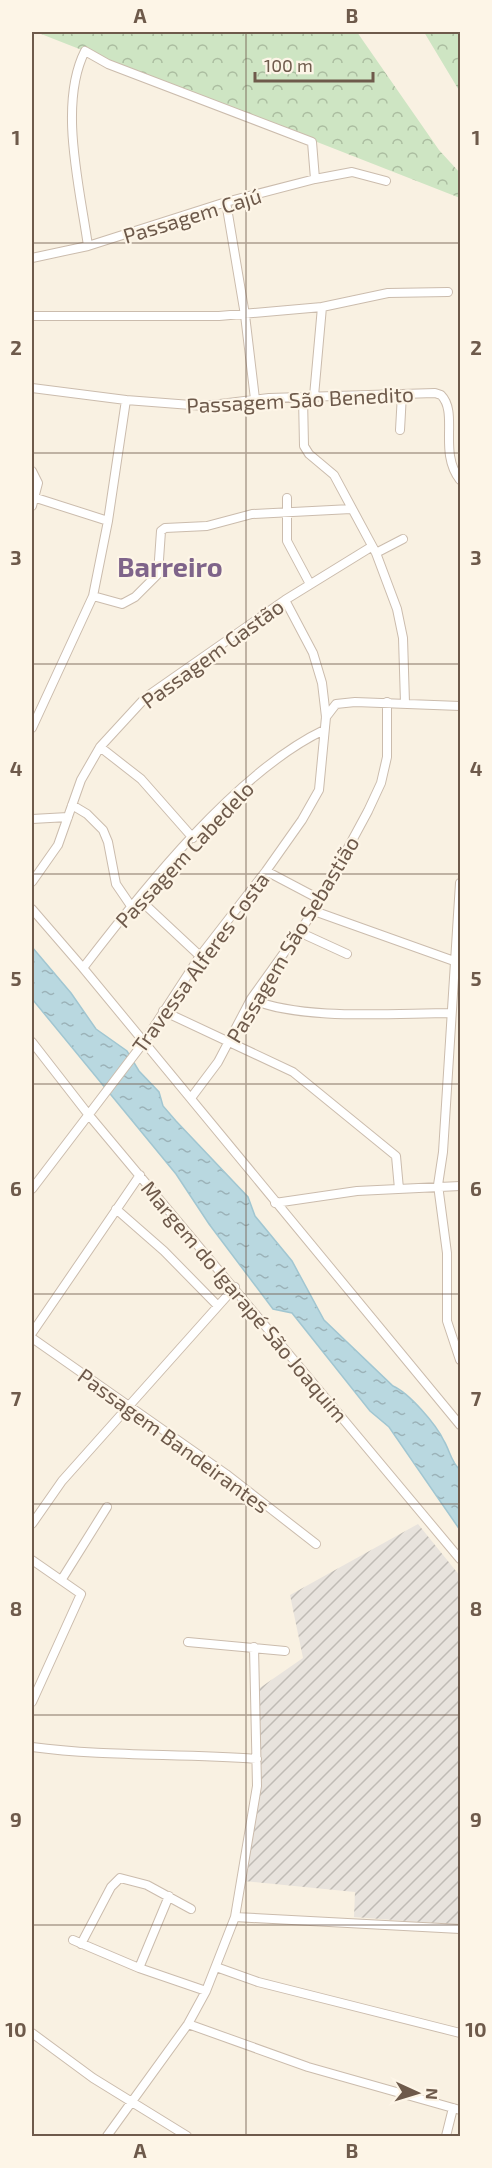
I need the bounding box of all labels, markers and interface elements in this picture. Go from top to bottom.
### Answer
text: A [133,3,147,27]
text: B [346,3,358,27]
scale bar [255,45,374,83]
text: 100 m [264,54,313,76]
text: 1 [12,125,20,149]
text: 1 [472,125,480,149]
street label: Passagem Cajú [120,182,265,249]
text: 2 [10,335,22,359]
text: 2 [470,335,482,359]
street label: Passagem São Benedito [186,381,414,417]
text: 3 [10,545,22,569]
text: 3 [470,545,482,569]
district label: Barreiro [117,550,223,582]
street label: Passagem Gastão [136,593,288,713]
text: 4 [10,756,23,780]
text: 4 [470,756,483,780]
street label: Passagem Cabedelo [110,776,258,932]
street label: Passagem São Sebastião [220,831,364,1047]
street label: Travessa Alferes Costa [126,867,274,1057]
text: 5 [10,966,22,990]
text: 5 [470,966,482,990]
street label: Margem do Igarapé São Joaquim [137,1175,353,1427]
text: 6 [10,1176,22,1200]
text: 6 [470,1176,482,1200]
street label: Passagem Bandeirantes [74,1362,274,1518]
text: 7 [11,1386,22,1410]
text: 7 [471,1386,482,1410]
text: 8 [10,1596,22,1620]
text: 8 [470,1596,482,1620]
text: 9 [10,1807,22,1831]
text: 9 [470,1807,482,1831]
text: 10 [5,2017,27,2041]
text: 10 [465,2017,487,2041]
north arrow [387,2063,447,2123]
text: N [423,2088,442,2101]
text: A [133,2138,147,2162]
text: B [346,2138,358,2162]

